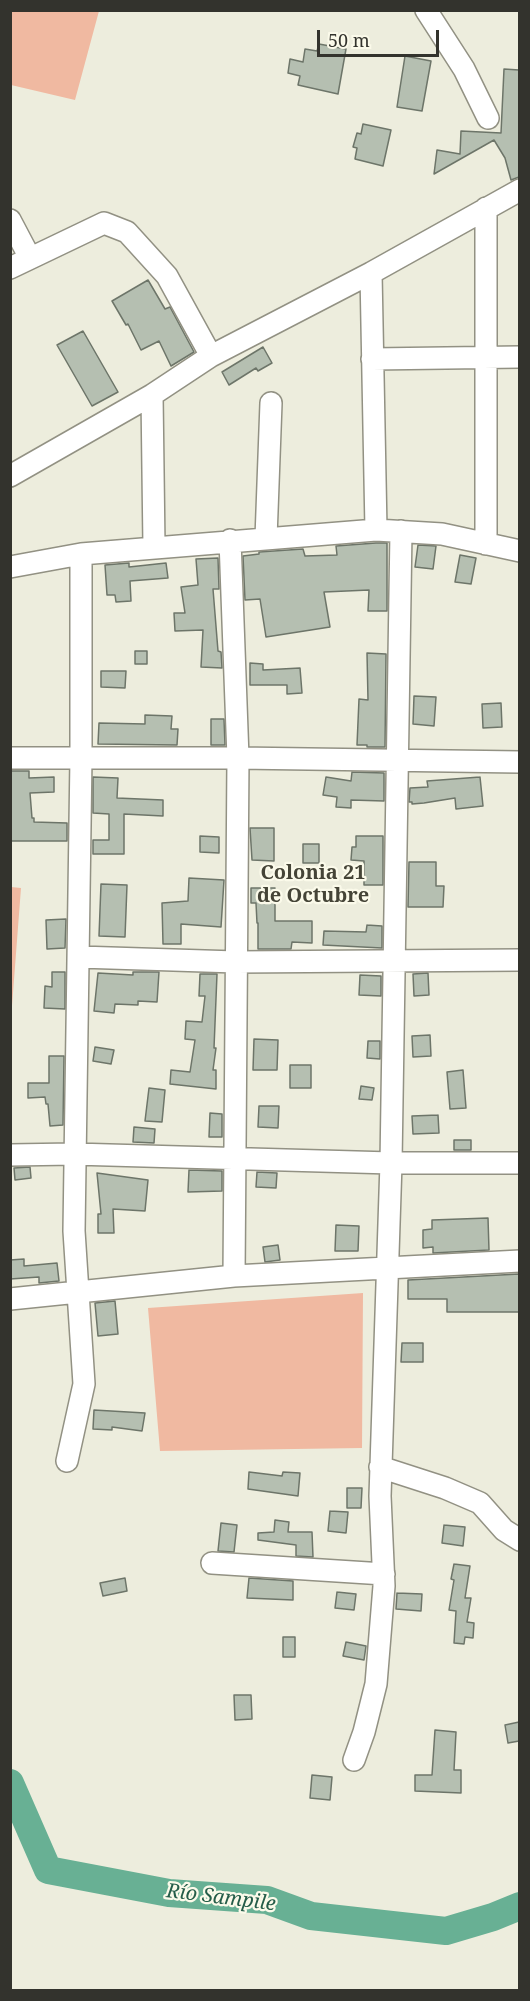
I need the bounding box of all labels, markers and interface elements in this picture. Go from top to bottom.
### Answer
scale bar [320,18,442,56]
text: 50 m [328,28,370,52]
district label: Colonia 21 de Octubre [257,861,369,908]
water label: Río Sampile [165,1879,277,1917]

